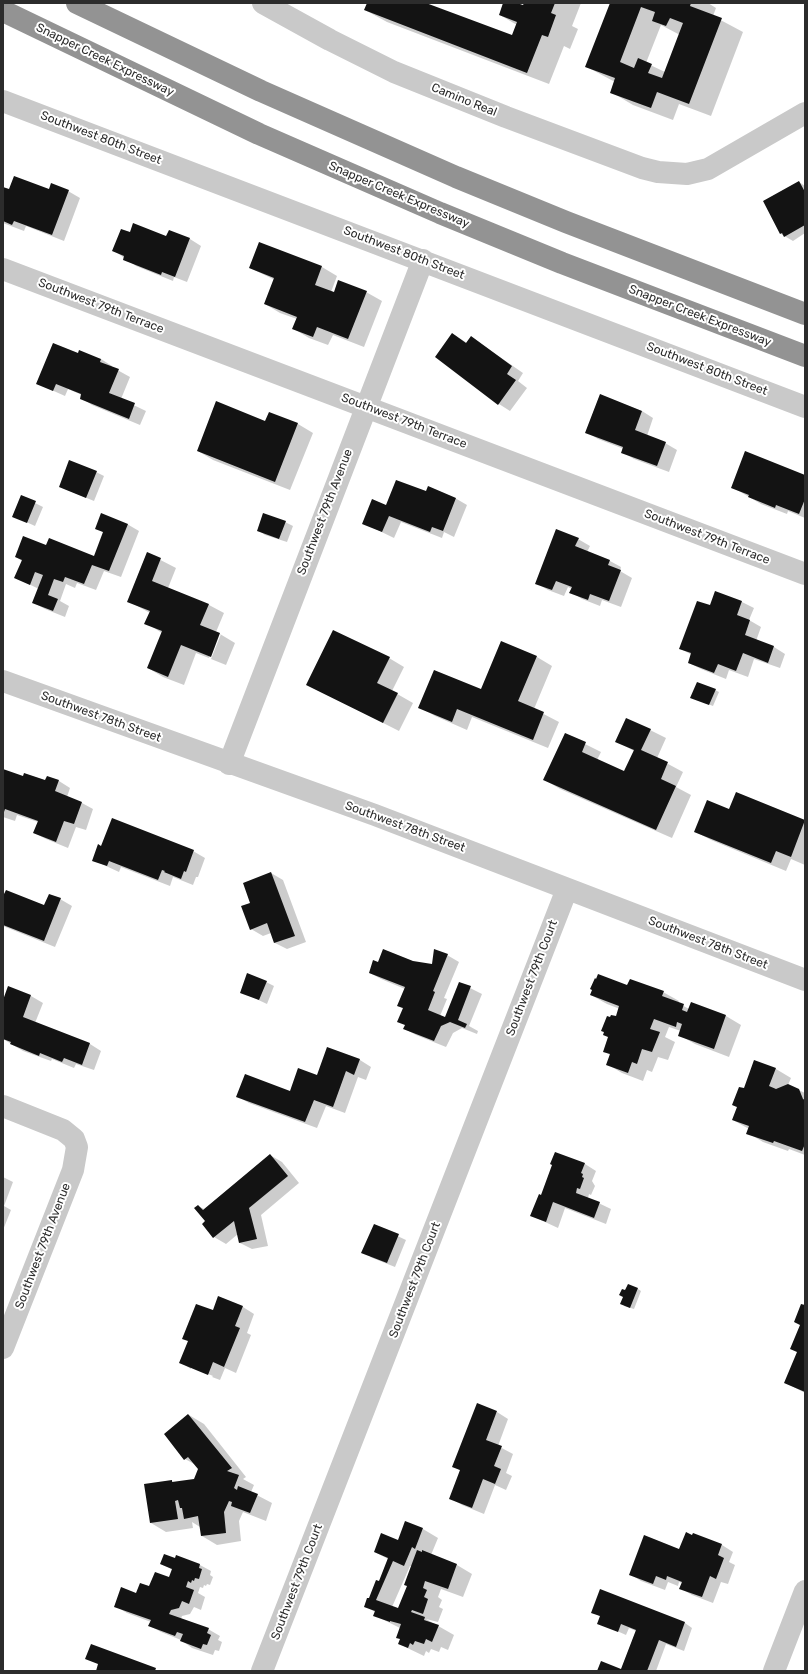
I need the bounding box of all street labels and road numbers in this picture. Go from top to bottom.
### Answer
street label: Snapper Creek Expressway [34,20,176,100]
street label: Camino Real [429,80,499,120]
street label: Southwest 80th Street [39,108,163,168]
street label: Snapper Creek Expressway [326,159,472,231]
street label: Southwest 80th Street [342,223,466,283]
street label: Southwest 79th Terrace [36,275,166,337]
street label: Snapper Creek Expressway [627,282,773,350]
street label: Southwest 80th Street [645,339,769,399]
street label: Southwest 79th Terrace [339,390,469,452]
street label: Southwest 79th Avenue [294,447,356,577]
street label: Southwest 79th Terrace [642,506,772,568]
street label: Southwest 78th Street [39,689,163,745]
street label: Southwest 78th Street [343,799,467,855]
street label: Southwest 78th Street [646,914,770,972]
street label: Southwest 79th Court [503,918,561,1038]
street label: Southwest 79th Avenue [12,1181,74,1311]
street label: Southwest 79th Court [386,1220,444,1340]
street label: Southwest 79th Court [268,1522,326,1642]

